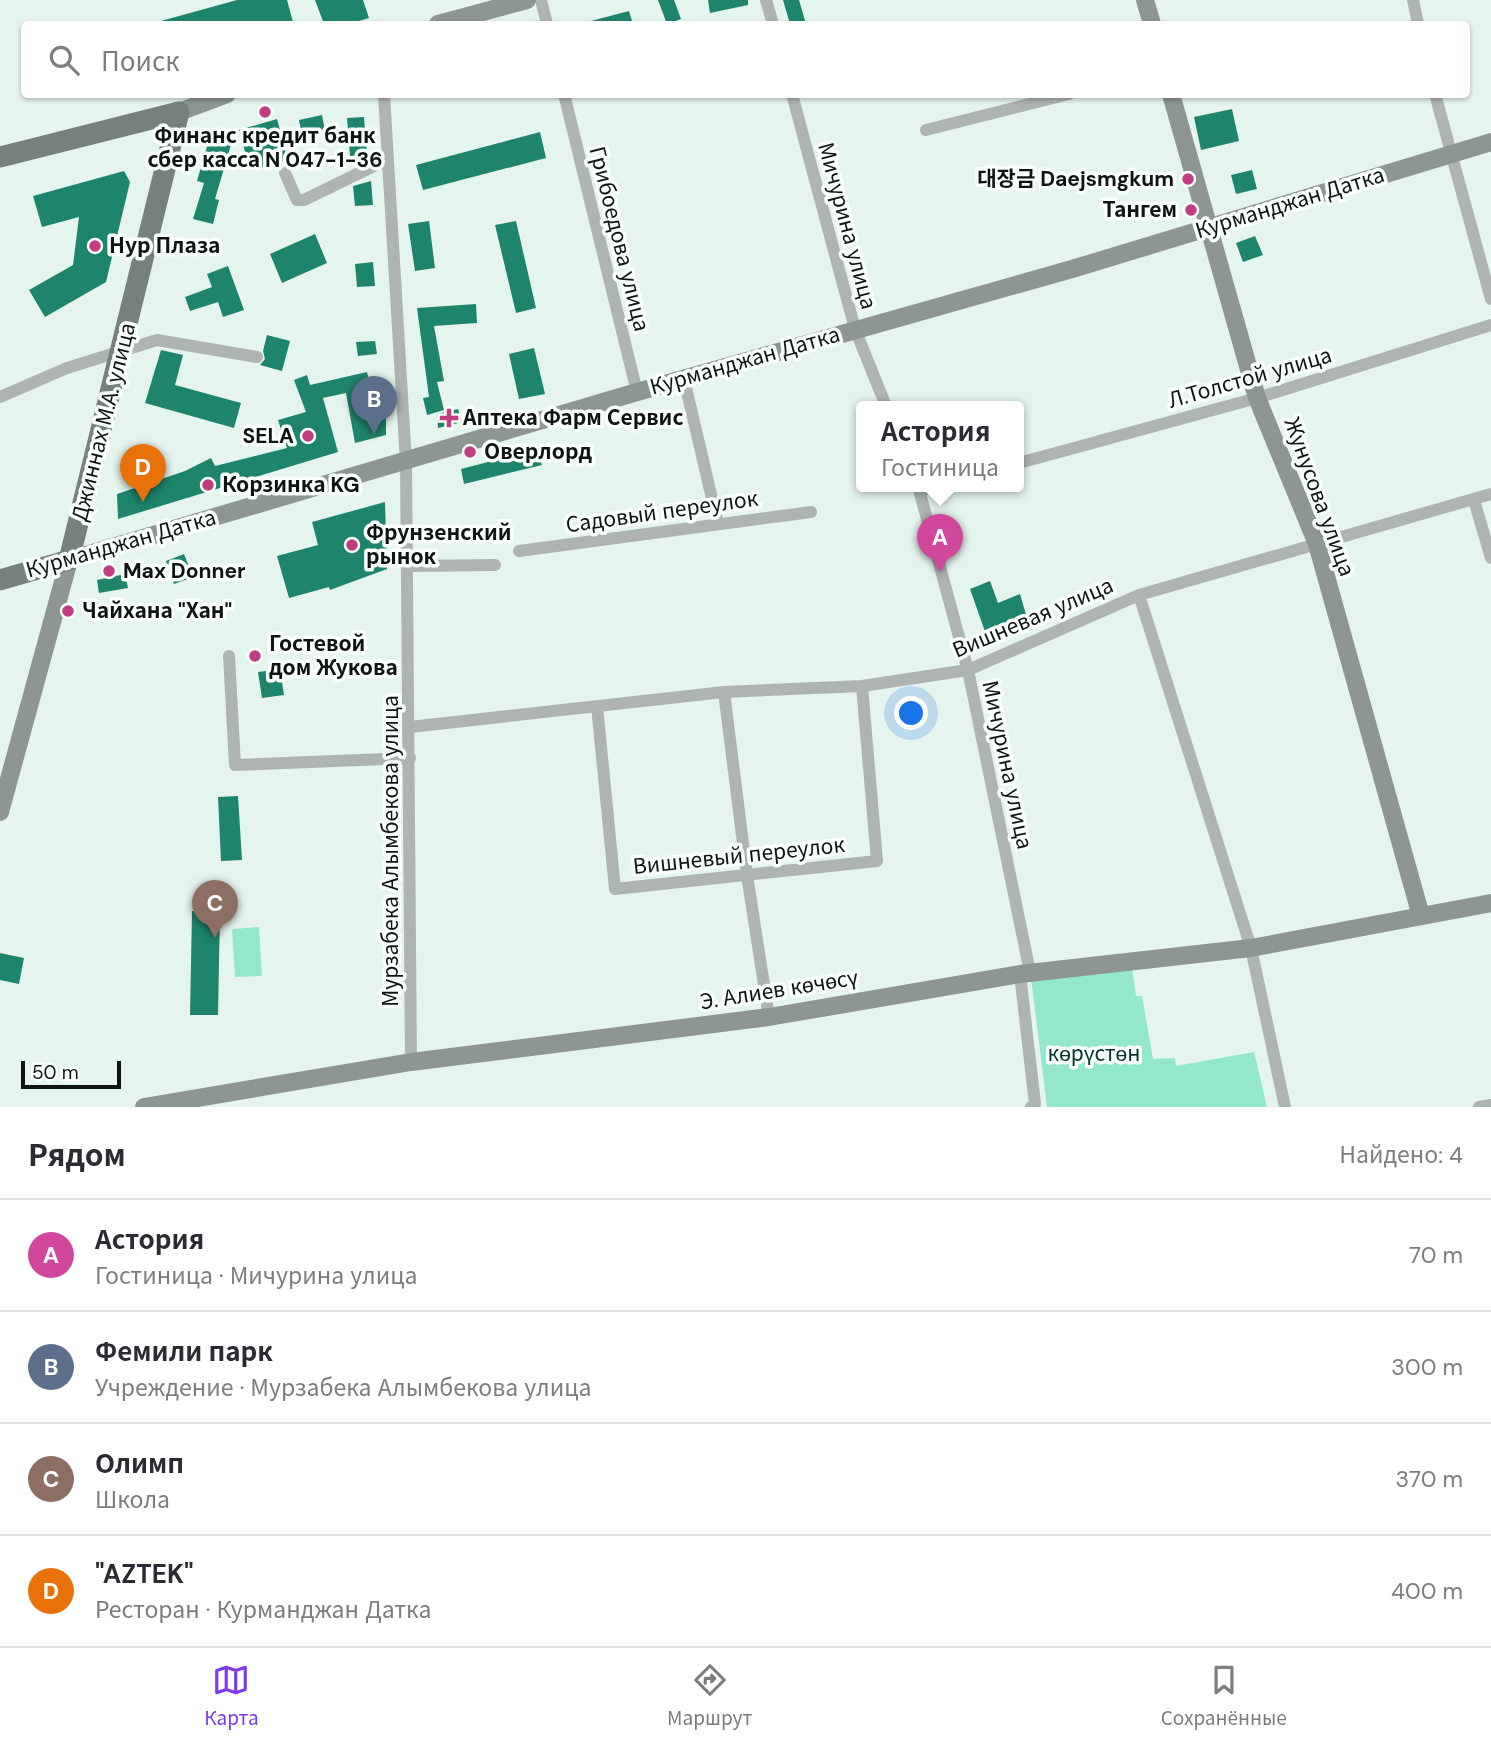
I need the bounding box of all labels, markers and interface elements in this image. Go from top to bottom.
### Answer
search box [21,21,1470,98]
icon: search [45,41,83,79]
text: Поиск [101,45,180,79]
marker: Финанс кредит банк сбер касса N 047-1-36 [257,104,273,120]
place label: Финанс кредит банк сбер касса N 047-1-36 [147,122,383,174]
street label: Мичурина улица [811,140,883,312]
street label: Грибоедова улица [583,144,655,334]
street label: Курманджан Датка [1192,161,1388,245]
place label: 대장금 Daejsmgkum [977,165,1174,193]
marker: 대장금 Daejsmgkum [1180,171,1196,187]
place label: Тангем [1102,196,1177,224]
marker: Тангем [1183,202,1199,218]
place label: Нур Плаза [109,232,221,260]
marker: Нур Плаза [87,238,103,254]
street label: Джиннах М.А. улица [66,320,142,524]
street label: Курманджан Датка [647,320,843,402]
street label: Л.Толстой улица [1165,341,1335,415]
pin: B [351,376,397,434]
popup [856,401,1024,492]
place label: Аптека Фарм Сервис [462,404,683,432]
marker: Аптека Фарм Сервис [441,410,457,426]
street label: Жунусова улица [1277,414,1361,580]
text: Астория [881,415,990,449]
place label: SELA [242,422,294,450]
marker: SELA [300,428,316,444]
place label: Оверлорд [484,438,592,466]
pin: D [120,444,166,502]
marker: Оверлорд [462,444,478,460]
text: Гостиница [881,453,999,483]
place label: Корзинка KG [222,471,359,499]
marker: Корзинка KG [200,477,216,493]
street label: Садовый переулок [564,485,760,539]
street label: Курманджан Датка [23,503,219,585]
pin: A [917,514,963,572]
place label: Фрунзенский рынок [366,519,512,571]
marker: Фрунзенский рынок [344,537,360,553]
place label: Max Donner [123,557,246,585]
marker: Max Donner [101,563,117,579]
street label: Вишневая улица [948,571,1118,665]
place label: Чайхана "Хан" [82,597,232,625]
marker: Чайхана "Хан" [60,603,76,619]
place label: Гостевой дом Жукова [269,630,398,682]
marker: Гостевой дом Жукова [247,648,263,664]
street label: Мичурина улица [975,678,1039,852]
street label: Мурзабека Алымбекова улица [377,695,405,1007]
your location [894,696,928,730]
street label: Вишневый переулок [632,831,847,881]
pin: C [192,880,238,938]
street label: Э. Алиев көчөсү [698,964,860,1016]
park label: көрүстөн [1048,1040,1140,1068]
scale bar [21,1058,121,1090]
text: 50 m [32,1060,79,1085]
text: Рядом [28,1136,126,1175]
text: Найдено: 4 [1339,1140,1463,1170]
text: Астория [95,1223,204,1257]
text: A [43,1240,59,1270]
text: 70 m [1409,1240,1463,1270]
text: Гостиница · Мичурина улица [95,1261,417,1291]
text: Фемили парк [95,1335,273,1369]
text: B [44,1352,58,1382]
text: 300 m [1391,1352,1463,1382]
text: Учреждение · Мурзабека Алымбекова улица [95,1373,591,1403]
text: Олимп [95,1447,184,1481]
text: C [43,1464,59,1494]
text: 370 m [1395,1464,1463,1494]
text: Школа [95,1485,170,1515]
text: "AZTEK" [95,1557,193,1591]
text: D [43,1576,59,1606]
text: 400 m [1391,1576,1463,1606]
text: Ресторан · Курманджан Датка [95,1595,431,1625]
tab: Карта [204,1661,259,1731]
tab: Маршрут [667,1661,752,1731]
tab: Сохранённые [1161,1661,1287,1731]

